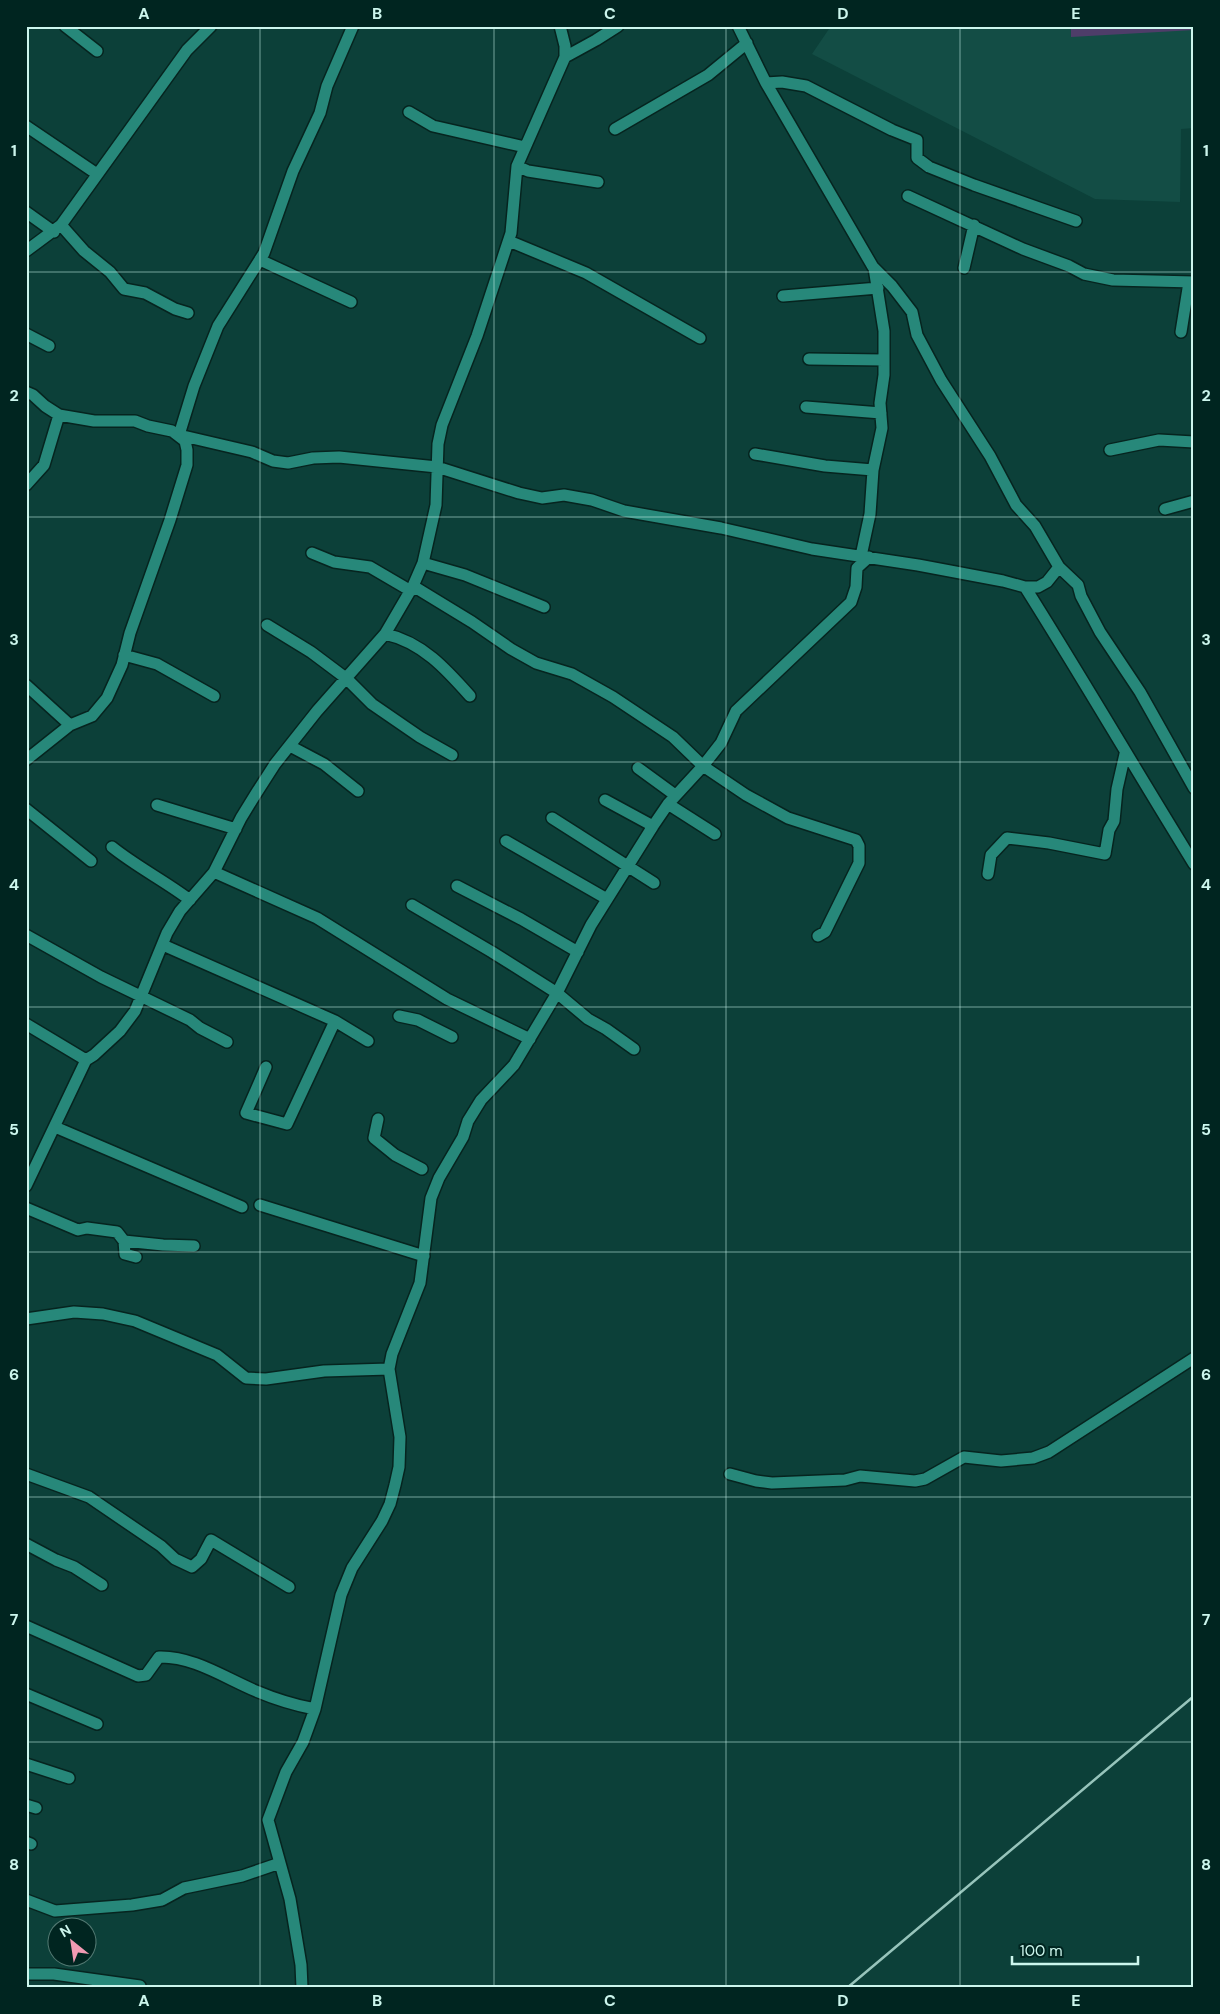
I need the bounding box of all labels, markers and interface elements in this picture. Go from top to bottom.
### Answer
text: A [138,3,150,24]
text: B [372,3,382,24]
text: C [604,3,616,24]
text: D [837,3,849,24]
text: E [1071,3,1081,24]
text: 1 [11,140,17,161]
text: 1 [1203,140,1209,161]
text: 2 [9,385,19,406]
text: 2 [1201,385,1211,406]
text: 3 [9,629,19,650]
text: 3 [1201,629,1211,650]
text: 4 [9,874,19,895]
text: 4 [1201,874,1211,895]
text: 5 [9,1119,19,1140]
text: 5 [1201,1119,1211,1140]
text: 6 [9,1364,19,1385]
text: 6 [1201,1364,1211,1385]
text: 7 [10,1609,19,1630]
text: 7 [1202,1609,1211,1630]
text: 8 [9,1854,19,1875]
text: 8 [1201,1854,1211,1875]
north arrow [48,1916,98,1966]
text: N [57,1920,74,1941]
scale bar [1012,1934,1139,1966]
text: 100 m [1020,1941,1063,1961]
text: A [138,1990,150,2011]
text: B [372,1990,382,2011]
text: C [604,1990,616,2011]
text: D [837,1990,849,2011]
text: E [1071,1990,1081,2011]

